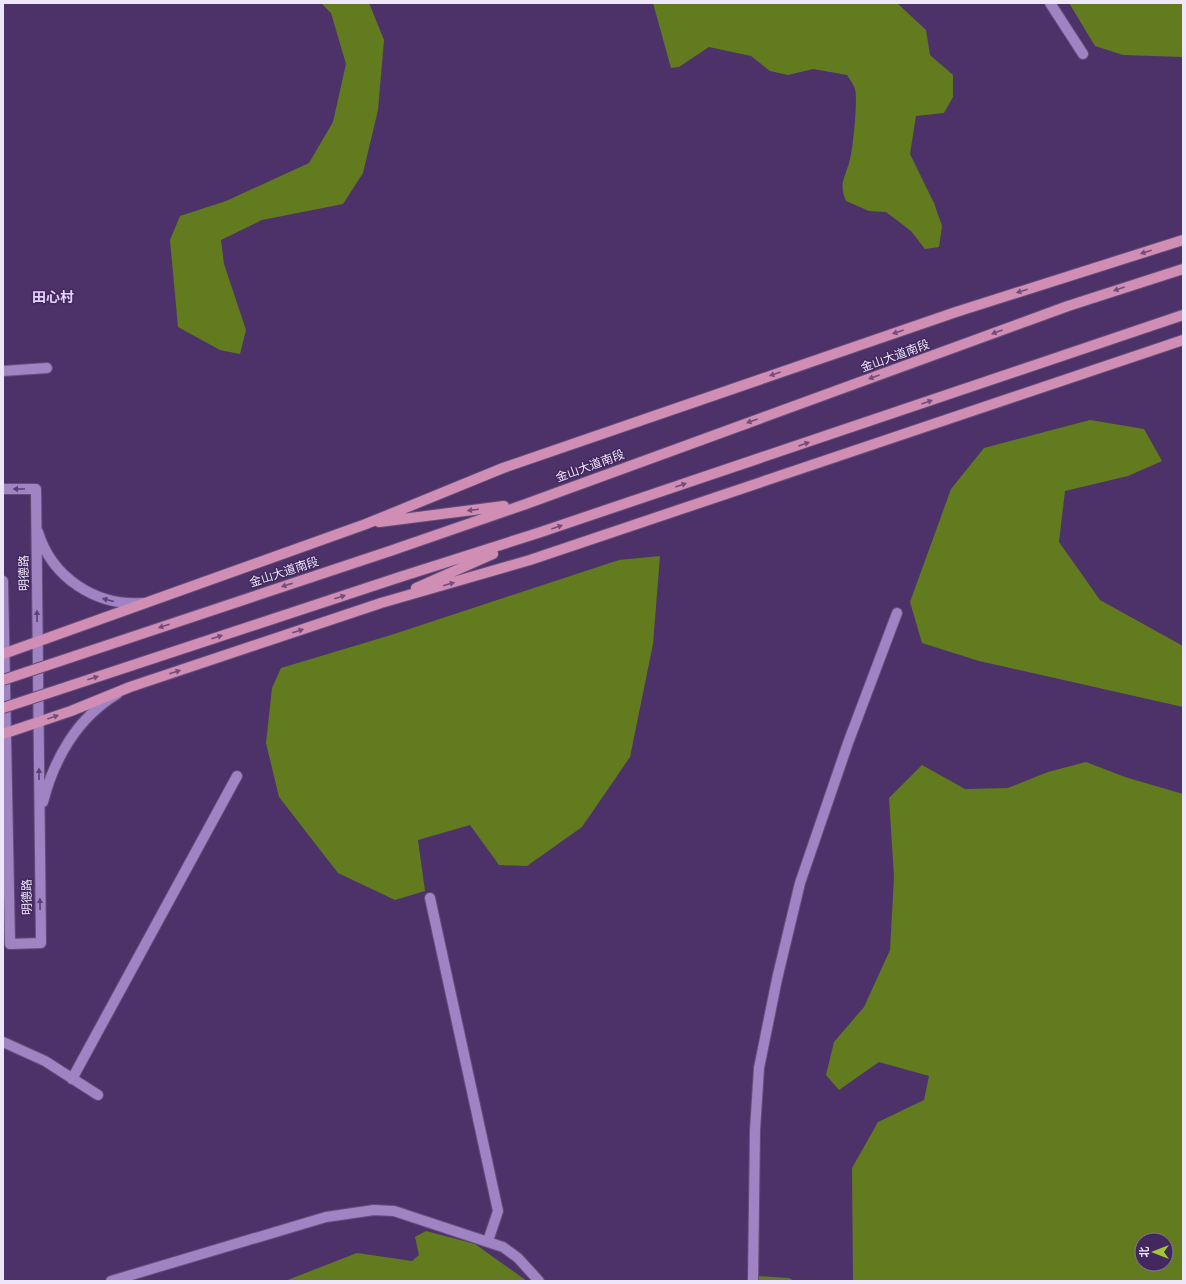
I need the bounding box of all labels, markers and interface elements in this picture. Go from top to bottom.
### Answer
one-way arrow [1139,249,1151,255]
one-way arrow [1113,286,1125,292]
district label: 田心村 [32,289,74,306]
one-way arrow [1016,289,1028,295]
one-way arrow [892,329,904,335]
one-way arrow [990,330,1002,336]
street label: 金山大道南段 [859,337,931,375]
one-way arrow [769,371,781,377]
one-way arrow [868,374,880,380]
one-way arrow [921,399,933,405]
one-way arrow [746,419,758,425]
one-way arrow [798,441,810,447]
street label: 金山大道南段 [554,447,626,485]
one-way arrow [675,482,687,488]
one-way arrow [12,486,25,492]
one-way arrow [467,507,480,513]
one-way arrow [552,524,564,530]
street label: 金山大道南段 [248,554,320,590]
street label: 明德路 [17,555,31,591]
one-way arrow [443,581,455,587]
one-way arrow [281,582,293,588]
one-way arrow [335,594,347,600]
one-way arrow [101,597,113,603]
one-way arrow [34,609,40,622]
one-way arrow [157,624,169,630]
one-way arrow [293,628,305,634]
one-way arrow [211,634,223,640]
one-way arrow [169,669,181,675]
one-way arrow [88,675,100,681]
one-way arrow [48,714,60,720]
one-way arrow [36,767,42,780]
street label: 明德路 [20,879,34,915]
one-way arrow [37,897,43,910]
north arrow [1134,1232,1174,1272]
text: 北 [1138,1247,1151,1258]

